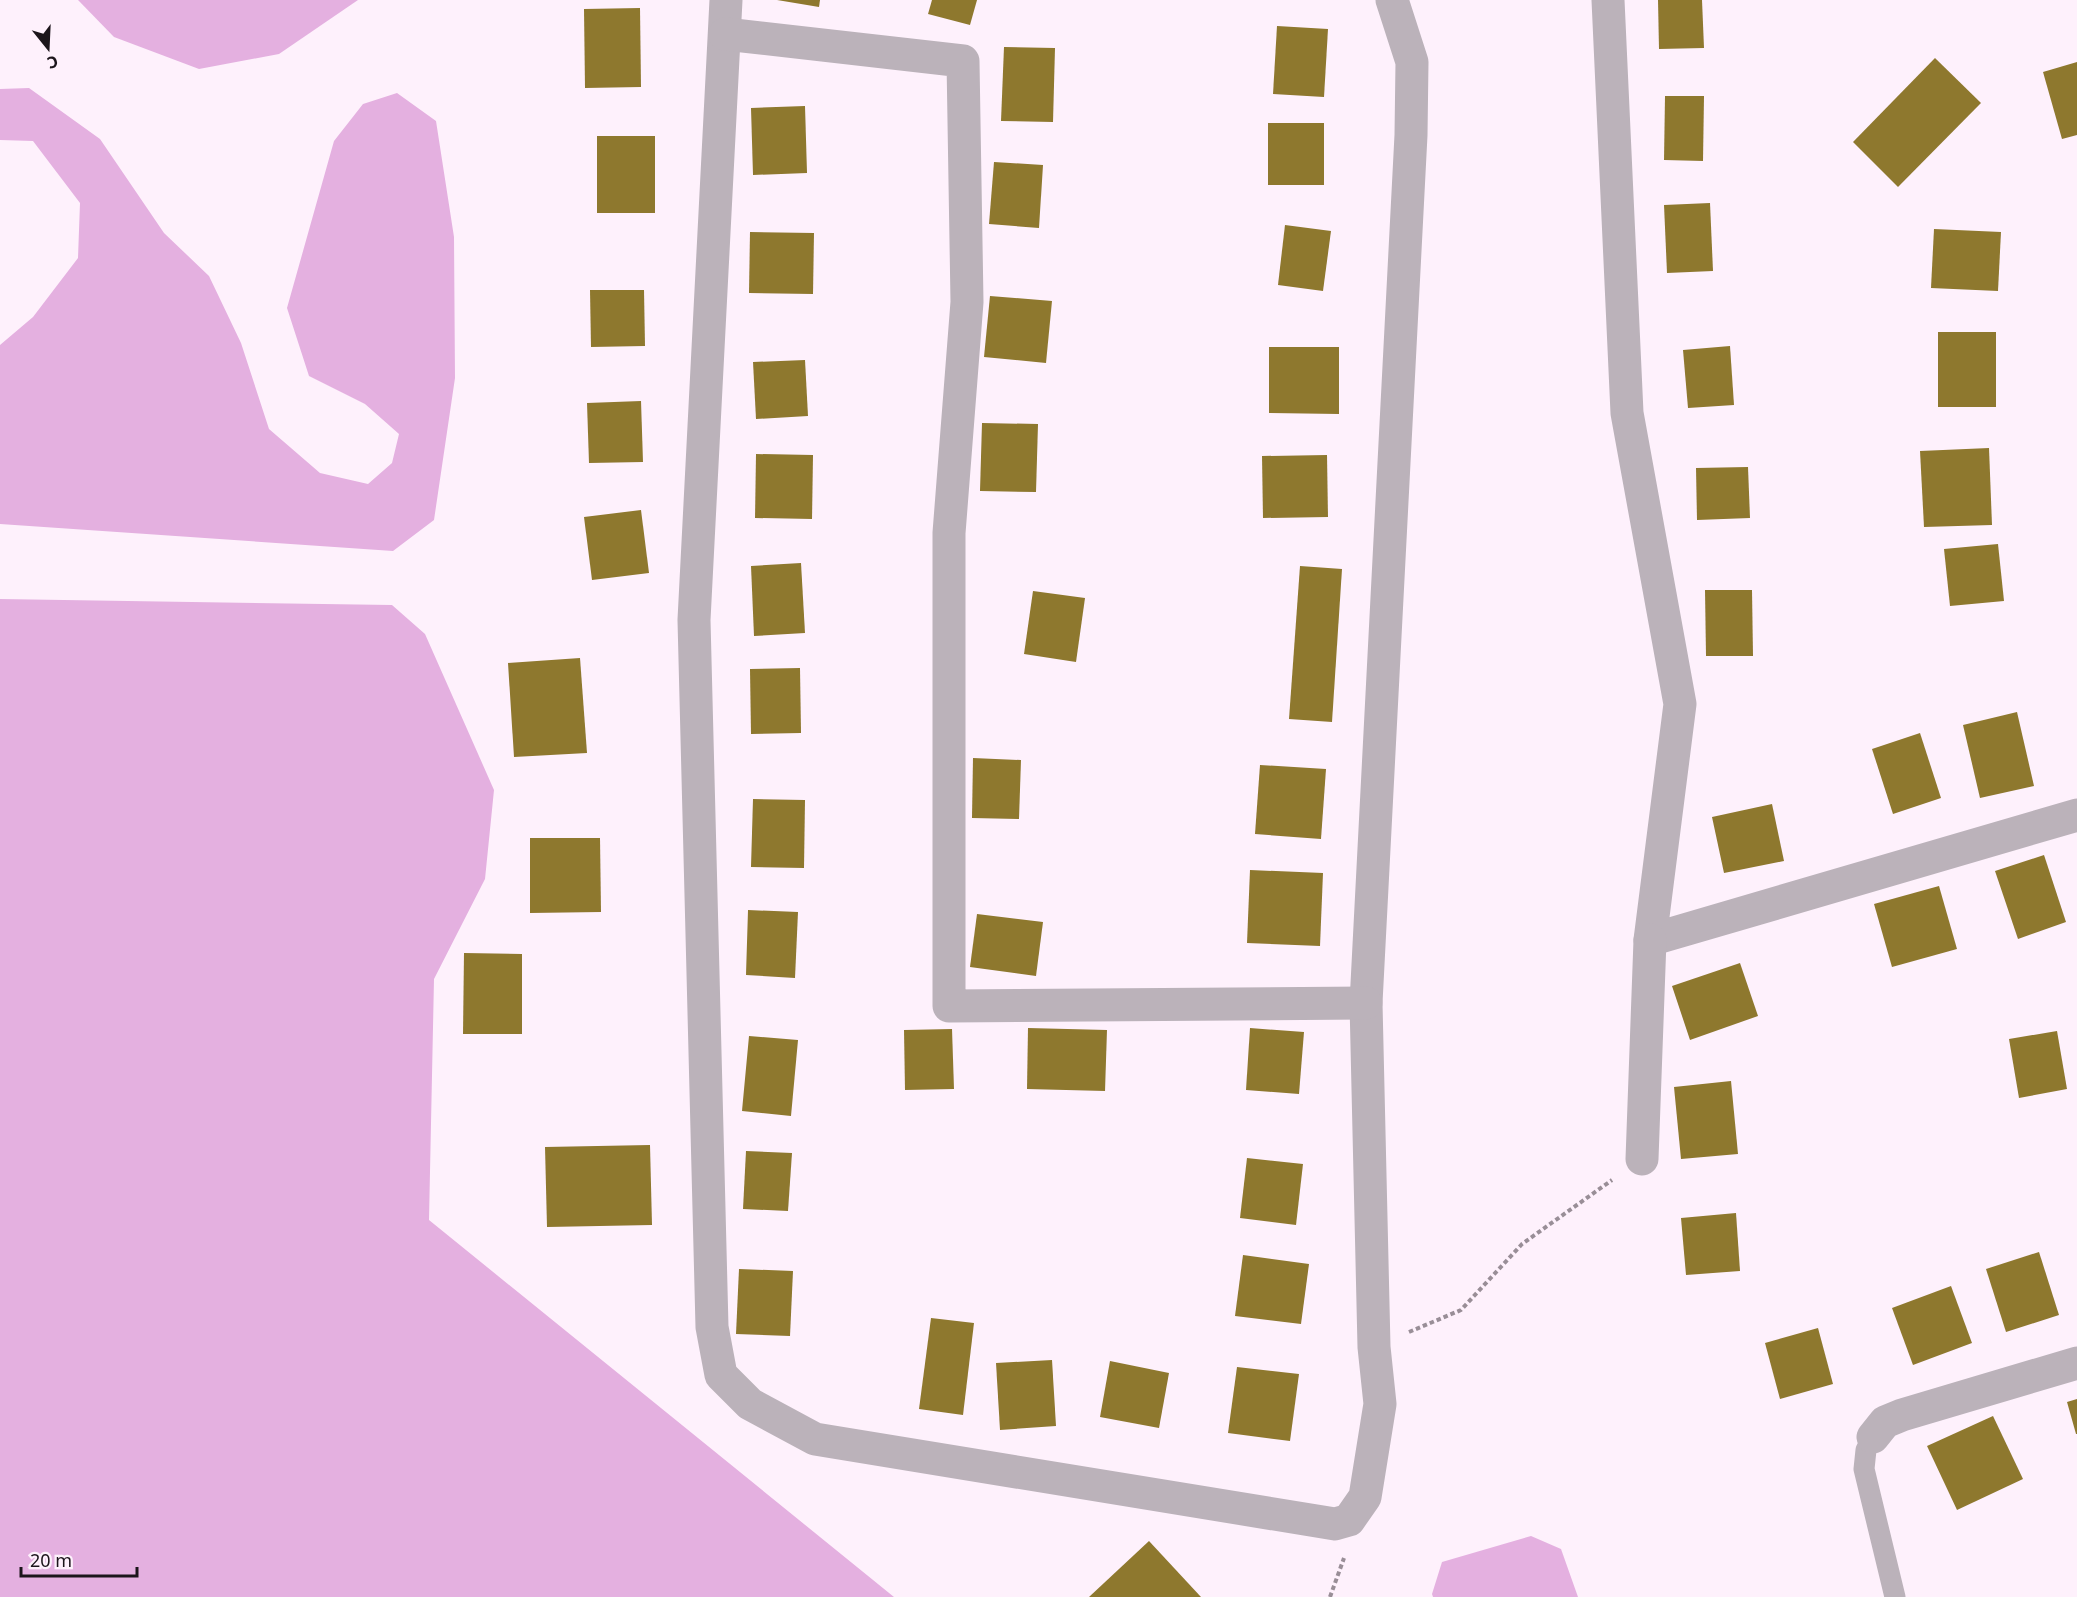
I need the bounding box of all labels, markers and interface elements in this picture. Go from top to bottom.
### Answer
north arrow [18,18,78,78]
text: С [44,50,61,74]
scale bar [21,1540,136,1578]
text: 20 m [30,1548,72,1572]

